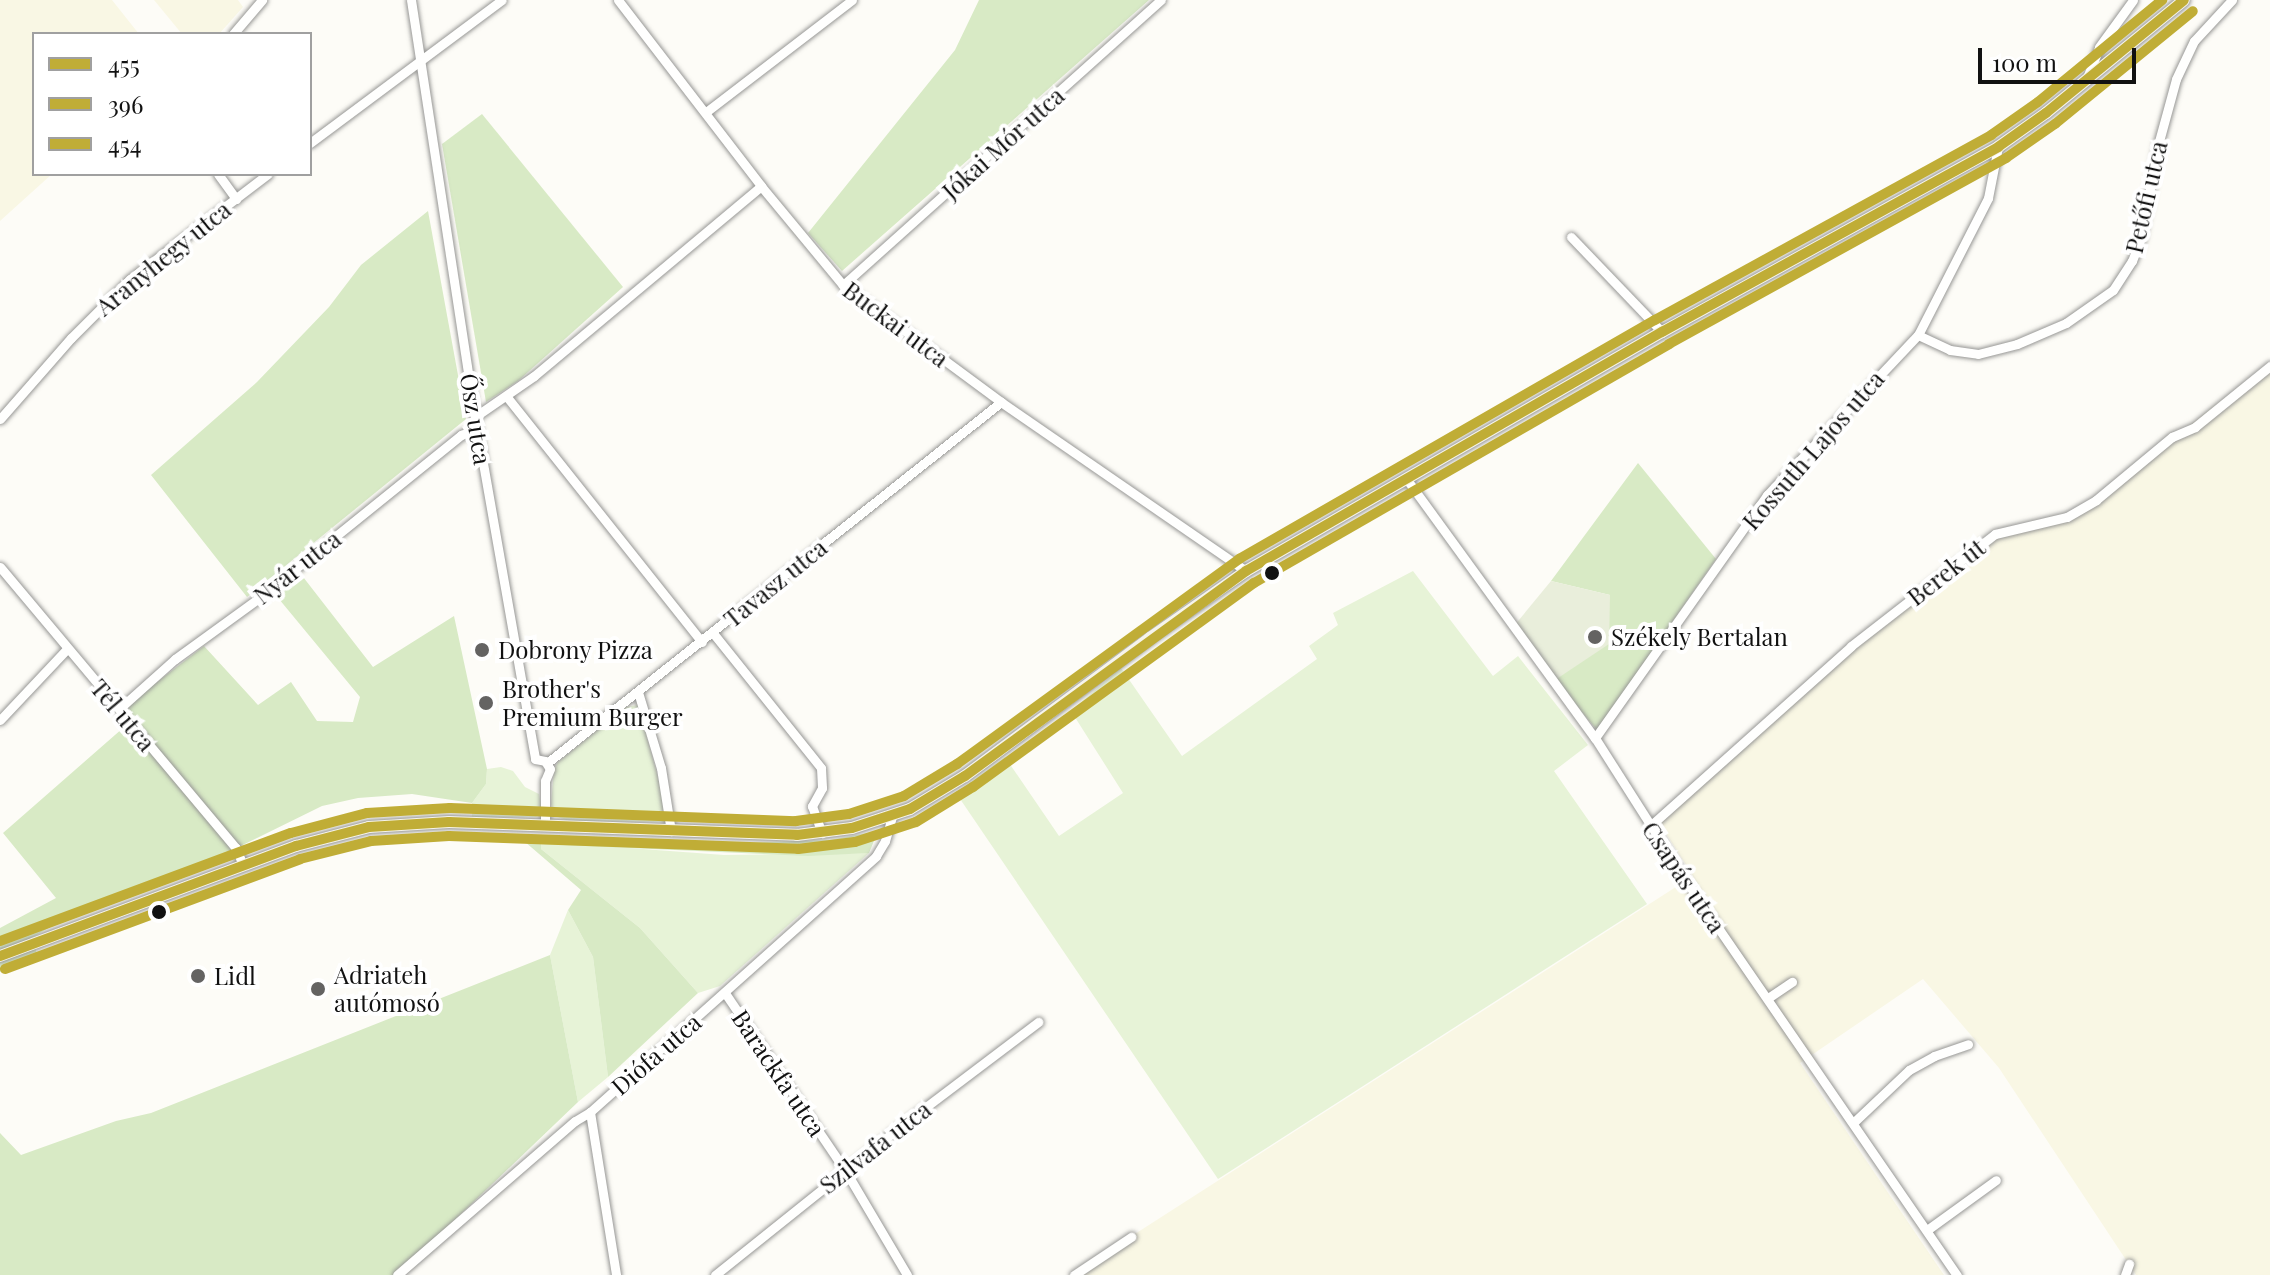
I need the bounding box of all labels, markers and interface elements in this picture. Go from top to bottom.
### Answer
legend [32,32,312,176]
scale bar [1982,32,2140,82]
text: 100 m [1992,46,2057,78]
text: 455 [108,48,140,80]
street label: Jókai Mór utca [936,81,1070,205]
text: 396 [108,88,143,120]
text: 454 [108,128,142,160]
street label: Petőfi utca [2119,138,2173,256]
street label: Aranyhegy utca [89,195,237,321]
street label: Buckai utca [838,275,954,373]
street label: Kossuth Lajos utca [1736,365,1890,535]
street label: Ősz utca [455,371,497,467]
street label: Nyár utca [247,524,347,610]
street label: Tavasz utca [718,533,832,633]
street label: Berek út [1901,533,1991,611]
unlabelled marker [1264,565,1280,581]
place label: Székely Bertalan [1611,623,1789,651]
marker: Székely Bertalan [1586,628,1604,646]
place label: Dobrony Pizza [498,636,653,664]
marker: Dobrony Pizza [473,641,491,659]
street label: Tél utca [85,673,161,757]
place label: Brother's Premium Burger [502,675,683,731]
marker: Brother's Premium Burger [477,694,495,712]
street label: Csapás utca [1636,816,1732,938]
unlabelled marker [151,904,167,920]
place label: Adriateh autómosó [334,961,440,1017]
place label: Lidl [214,962,256,990]
marker: Lidl [189,967,207,985]
marker: Adriateh autómosó [309,980,327,998]
street label: Barackfa utca [726,1004,832,1142]
street label: Diófa utca [605,1007,707,1101]
street label: Szilvafa utca [813,1094,937,1200]

